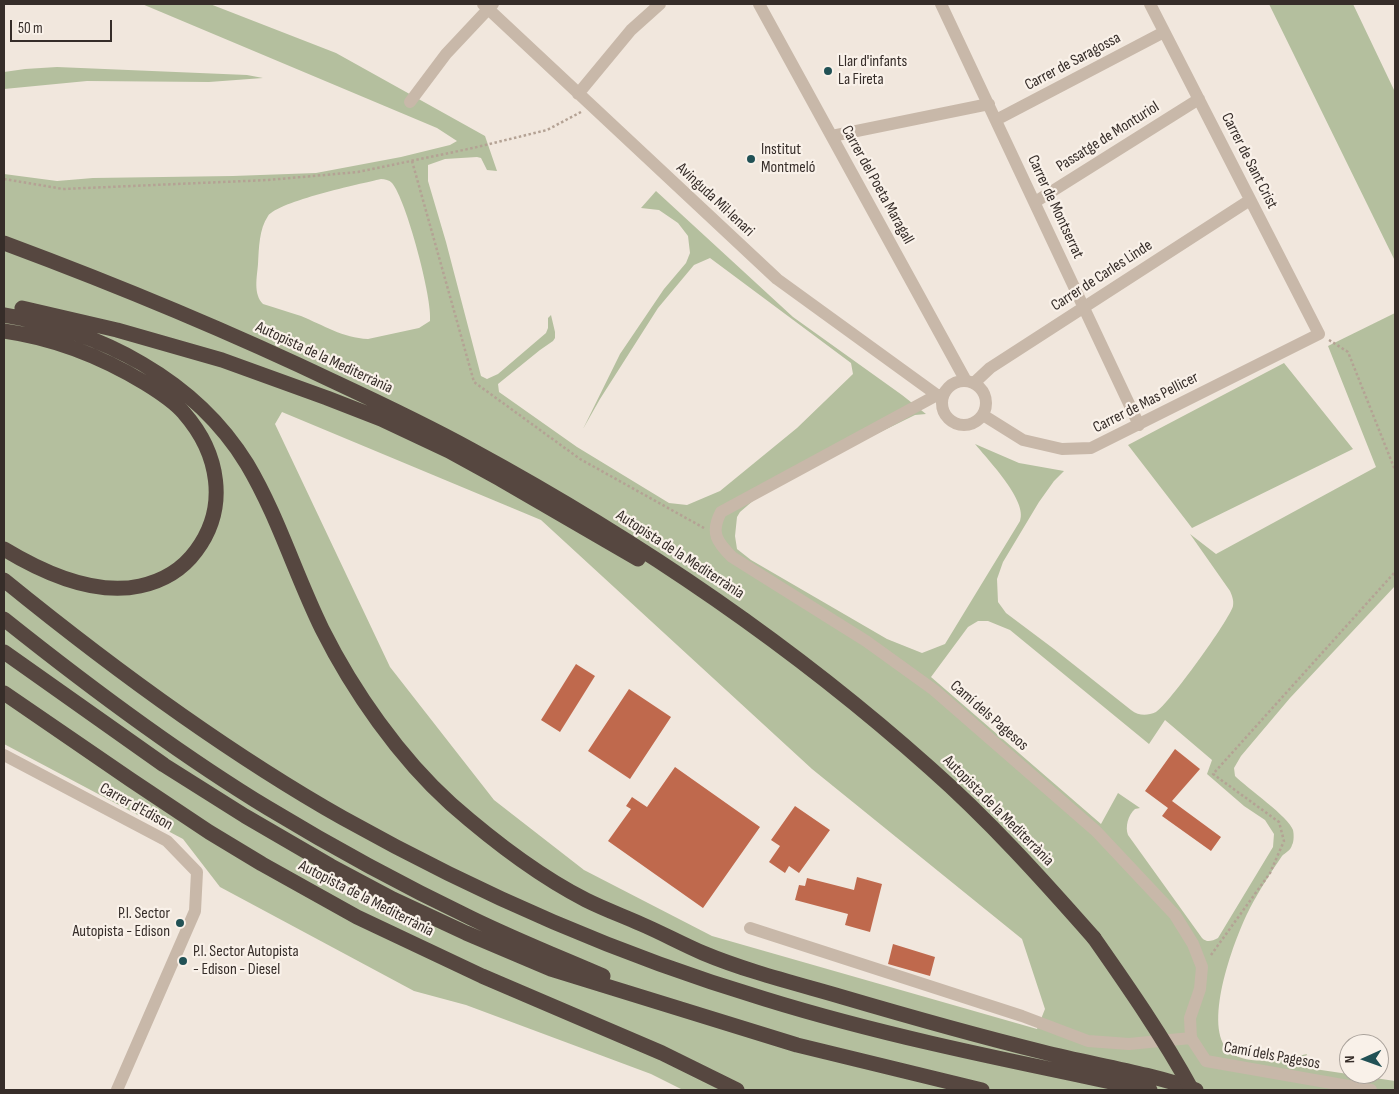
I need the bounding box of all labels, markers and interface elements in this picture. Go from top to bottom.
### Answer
scale bar [12,10,115,42]
text: 50 m [18,19,43,38]
street label: Carrer de Saragossa [1022,29,1124,95]
place label: Llar d'infants La Fireta [838,52,907,90]
marker: Llar d'infants La Fireta [822,65,834,77]
street label: Passatge de Monturiol [1053,98,1163,176]
street label: Carrer de Sant Crist [1217,110,1281,212]
street label: Carrer del Poeta Maragall [836,122,918,248]
place label: Institut Montmeló [761,140,815,178]
street label: Carrer de Montserrat [1023,152,1087,262]
marker: Institut Montmeló [745,153,757,165]
street label: Avinguda Mil·lenari [672,159,758,241]
street label: Carrer de Carles Linde [1048,236,1156,316]
street label: Autopista de la Mediterrània [252,318,396,398]
street label: Carrer de Mas Pellicer [1090,368,1202,438]
street label: Autopista de la Mediterrània [612,506,748,604]
street label: Camí dels Pagesos [946,677,1032,755]
street label: Autopista de la Mediterrània [939,752,1057,870]
street label: Carrer d'Edison [96,779,176,835]
street label: Autopista de la Mediterrània [295,857,437,941]
place label: P.I. Sector Autopista - Edison [72,904,170,942]
marker: P.I. Sector Autopista - Edison [174,917,186,929]
place label: P.I. Sector Autopista - Edison - Diesel [193,942,299,980]
marker: P.I. Sector Autopista - Edison - Diesel [177,955,189,967]
north arrow [1339,1034,1389,1084]
street label: Camí dels Pagesos [1222,1038,1322,1074]
text: N [1341,1055,1358,1064]

